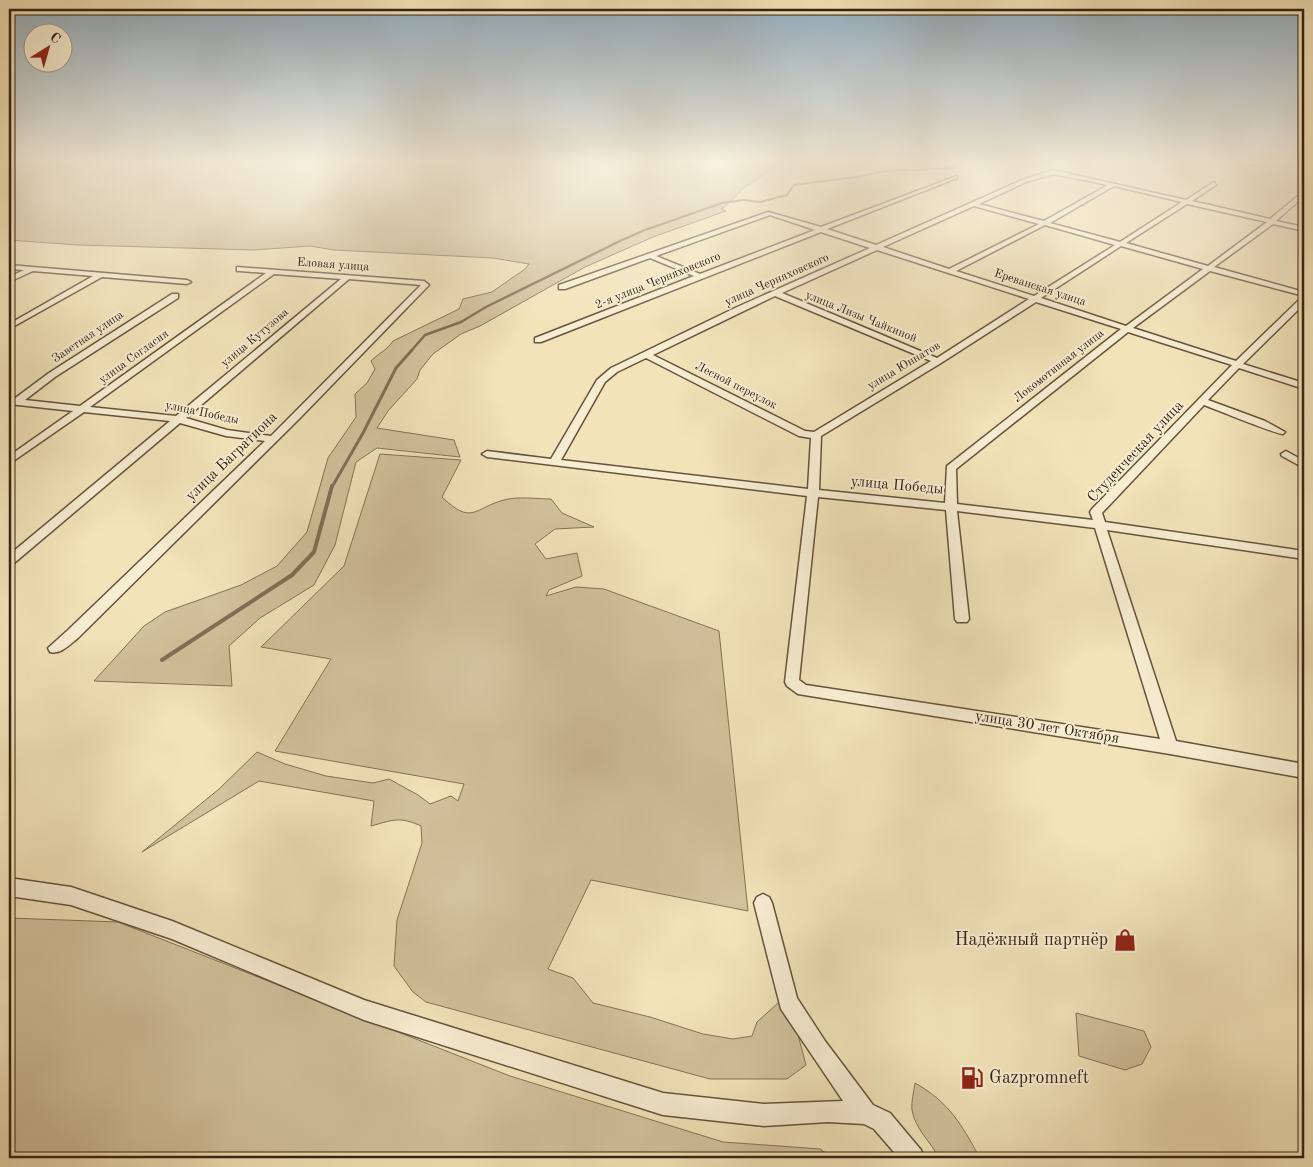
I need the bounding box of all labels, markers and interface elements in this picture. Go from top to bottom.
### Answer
north arrow [22,22,72,72]
text: С [47,30,63,47]
street label: 2-я улица Черняховского [594,250,722,312]
street label: улица Черняховского [723,252,831,308]
street label: Еловая улица [297,256,370,274]
street label: Ереванская улица [993,267,1087,309]
street label: улица Лизы Чайкиной [804,289,918,345]
street label: улица Кутузова [219,306,291,370]
street label: Заветная улица [50,309,126,365]
street label: Локомотивная улица [1012,327,1106,405]
street label: улица Согласия [97,328,171,386]
street label: улица Юннатов [866,339,943,392]
street label: Лесной переулок [693,360,779,412]
street label: Студенческая улица [1085,398,1187,506]
street label: улица Победы [164,399,240,427]
street label: улица Багратиона [183,409,281,504]
street label: улица Победы [850,474,944,498]
street label: улица 30 лет Октября [974,709,1120,747]
shop icon: Надёжный партнёр [1112,927,1138,953]
place label: Надёжный партнёр [954,931,1108,949]
fuel station icon: Gazpromneft [959,1065,985,1091]
place label: Gazpromneft [989,1069,1089,1087]

